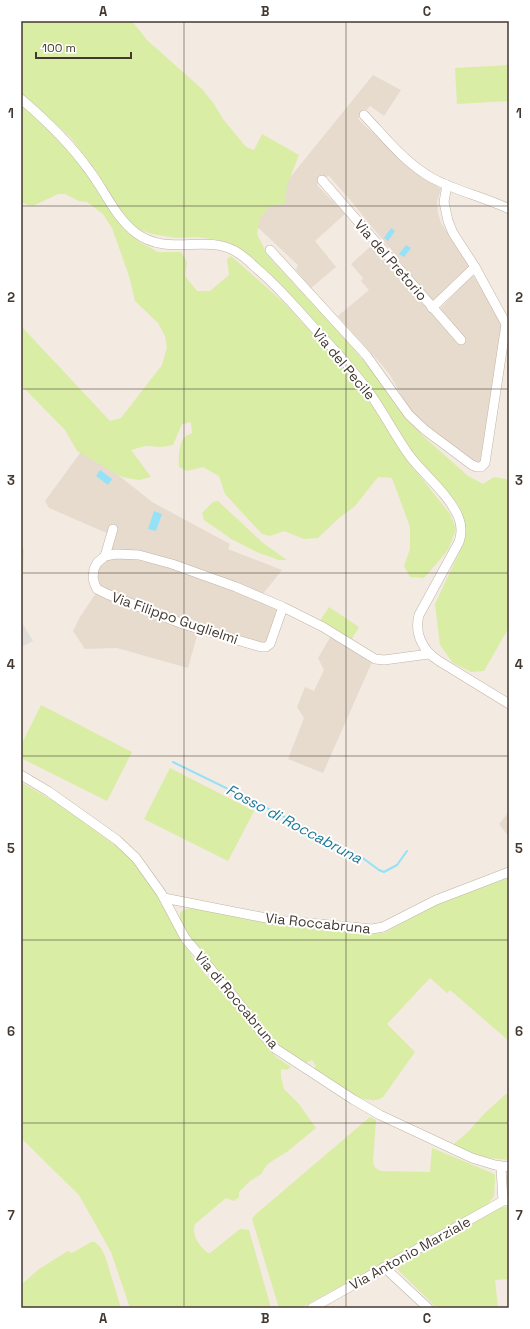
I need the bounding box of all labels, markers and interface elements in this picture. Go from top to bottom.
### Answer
text: A [99,3,108,20]
text: B [261,3,270,20]
text: C [423,3,431,20]
scale bar [36,34,131,60]
text: 100 m [42,40,76,56]
text: 1 [8,105,14,122]
text: 1 [516,105,522,122]
street label: Via del Pretorio [351,216,431,304]
text: 2 [7,289,15,306]
text: 2 [515,289,523,306]
street label: Via del Pecile [309,324,379,404]
text: 3 [7,472,15,489]
text: 3 [515,472,523,489]
street label: Via Filippo Guglielmi [109,588,241,648]
text: 4 [7,656,15,673]
text: 4 [515,656,523,673]
water label: Fosso di Roccabruna [223,780,366,868]
text: 5 [7,840,15,857]
text: 5 [515,840,523,857]
street label: Via Roccabruna [265,909,371,937]
street label: Via di Roccabruna [191,948,283,1052]
text: 6 [7,1023,15,1040]
text: 6 [515,1023,523,1040]
text: 7 [7,1207,15,1224]
text: 7 [515,1207,523,1224]
street label: Via Antonio Marziale [346,1212,474,1294]
text: A [99,1310,108,1327]
text: B [261,1310,270,1327]
text: C [423,1310,431,1327]

